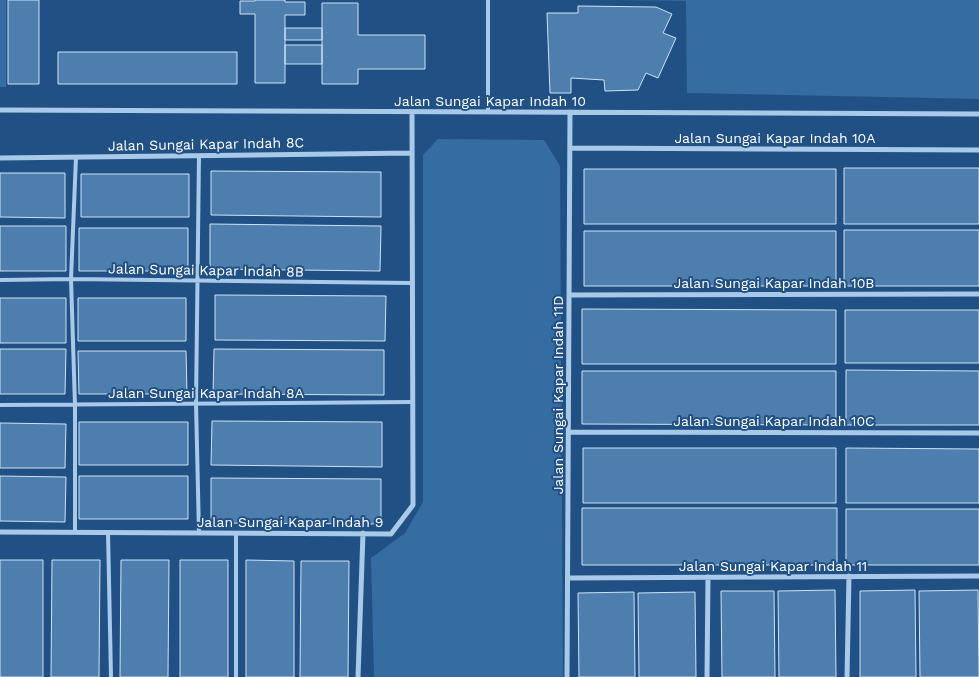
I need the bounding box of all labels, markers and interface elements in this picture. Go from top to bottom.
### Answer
street label: Jalan Sungai Kapar Indah 10 [394,93,586,109]
street label: Jalan Sungai Kapar Indah 10A [674,130,876,146]
street label: Jalan Sungai Kapar Indah 8C [108,134,304,154]
street label: Jalan Sungai Kapar Indah 8B [108,260,304,280]
street label: Jalan Sungai Kapar Indah 10B [673,275,875,291]
street label: Jalan Sungai Kapar Indah 11D [550,296,566,494]
street label: Jalan Sungai Kapar Indah 8A [108,385,304,401]
street label: Jalan Sungai Kapar Indah 10C [673,413,875,429]
street label: Jalan Sungai Kapar Indah 9 [197,514,383,530]
street label: Jalan Sungai Kapar Indah 11 [679,558,867,574]

